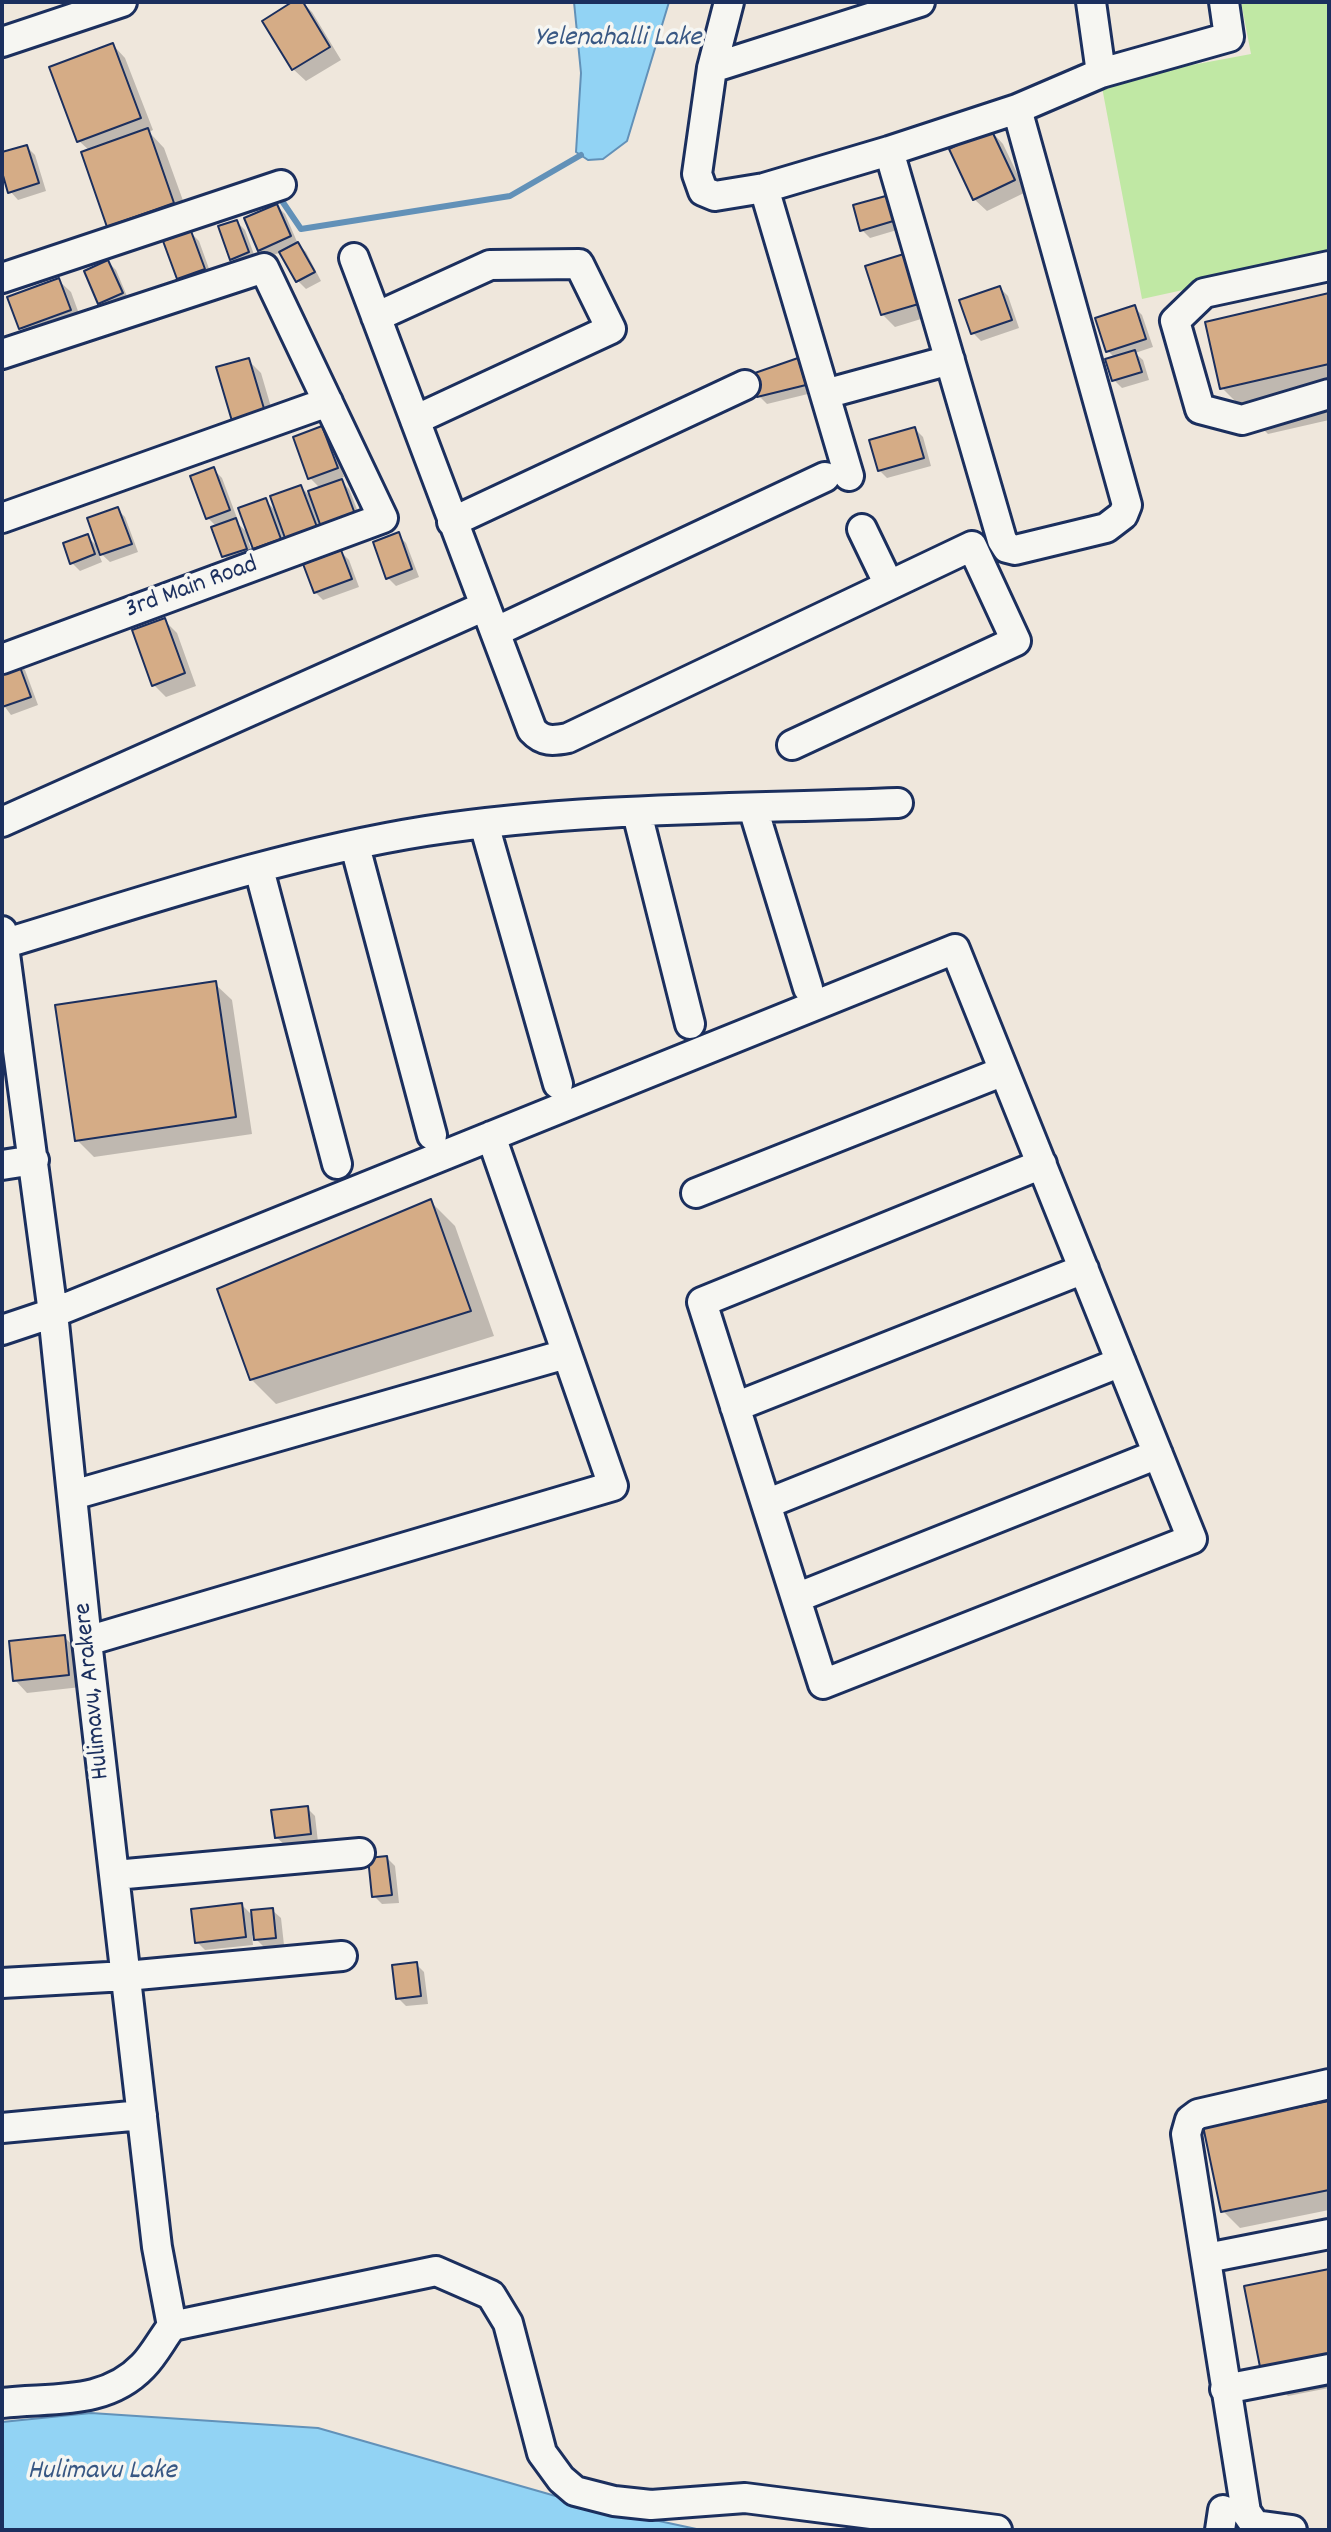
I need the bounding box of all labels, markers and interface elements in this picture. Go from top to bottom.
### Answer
water label: Yelenahalli Lake [535,23,701,57]
street label: 3rd Main Road [122,551,262,627]
street label: Hulimavu, Arakere [69,1601,119,1781]
water label: Hulimavu Lake [27,2456,177,2490]

